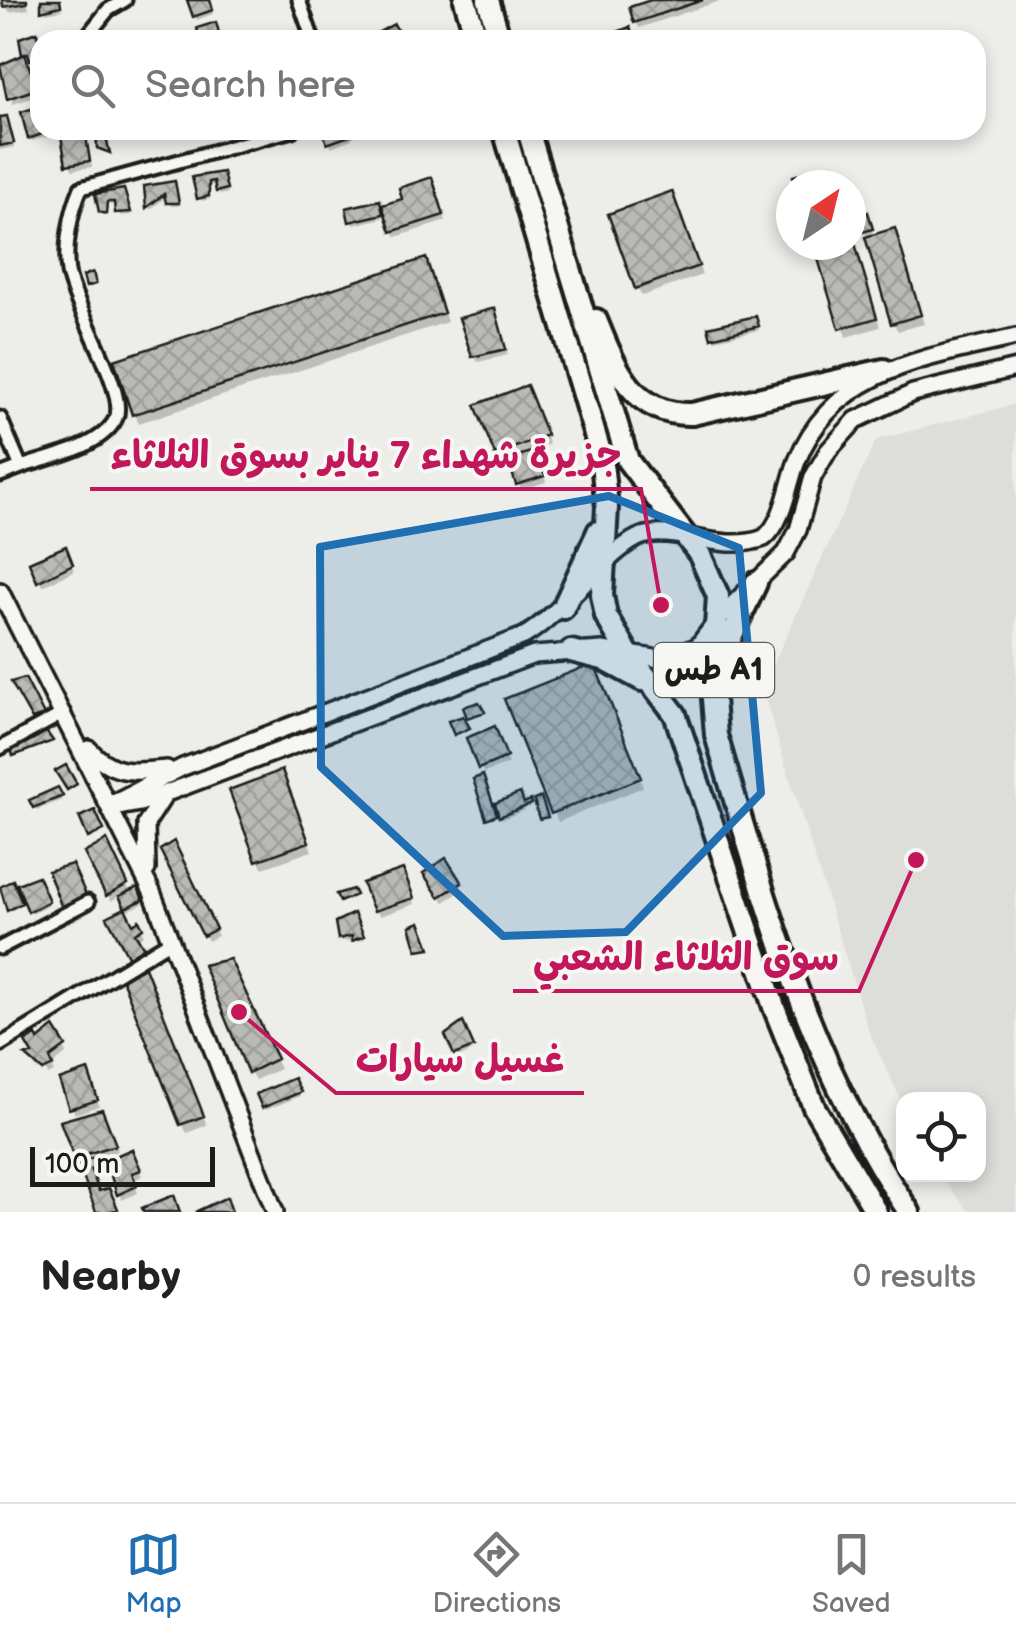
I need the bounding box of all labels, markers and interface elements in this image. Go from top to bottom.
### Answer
search box [30,30,986,140]
icon: search [65,58,120,113]
text: Search here [145,63,356,108]
north arrow [776,170,866,260]
callout: جزيرة شهداء 7 يناير بسوق الثلاثاء [90,421,641,489]
text: جزيرة شهداء 7 يناير بسوق الثلاثاء [110,434,622,479]
road number: طس A1 [654,643,774,697]
callout: سوق الثلاثاء الشعبي [513,923,859,991]
text: سوق الثلاثاء الشعبي [533,936,839,990]
callout: غسيل سيارات [336,1025,584,1093]
text: غسيل سيارات [356,1038,564,1083]
map controls [896,1092,986,1182]
button: locate [896,1092,986,1182]
scale bar [30,1142,215,1186]
text: 100 m [45,1148,119,1181]
text: Nearby [40,1252,180,1303]
text: 0 results [853,1258,976,1297]
tab: Map [125,1527,182,1620]
tab: Directions [432,1527,561,1620]
tab: Saved [812,1527,891,1620]

